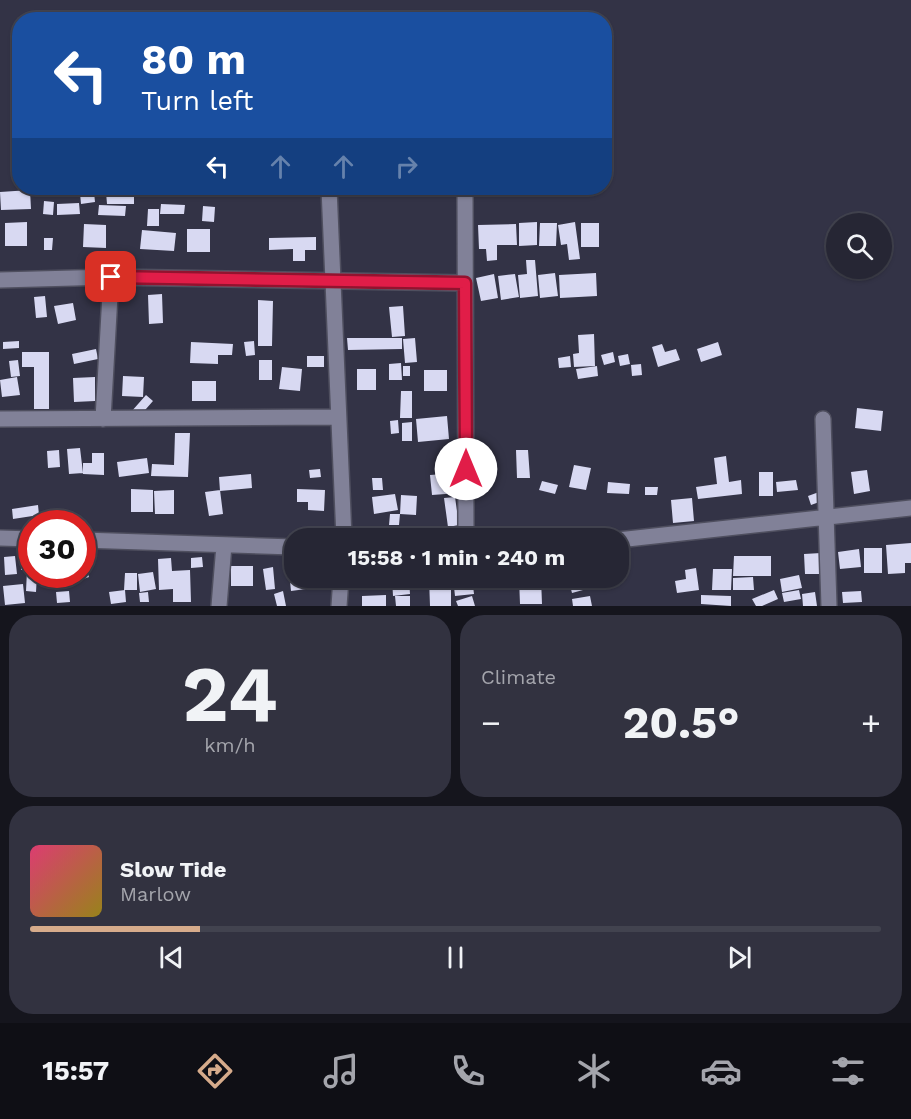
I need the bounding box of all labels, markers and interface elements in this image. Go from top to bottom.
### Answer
text: 80 m [141,35,246,84]
icon: left [42,36,120,114]
text: Turn left [141,85,253,117]
icon: left [201,150,234,183]
icon: ahead [264,150,297,183]
icon: ahead [327,150,360,183]
icon: right [390,150,423,183]
map controls [826,213,892,279]
button: search [826,213,892,279]
pin [85,251,136,302]
icon: arrive [94,260,127,293]
position arrow [434,437,498,501]
speed limit sign: 30 [18,510,96,588]
text: 15:58 · 1 min · 240 m [348,545,565,570]
text: 24 [182,648,278,740]
text: Climate [481,665,556,689]
text: 20.5° [623,696,739,749]
text: − [481,703,501,742]
text: + [861,703,881,742]
text: km/h [204,733,256,757]
text: Slow Tide [120,857,227,882]
text: Marlow [120,882,191,906]
icon: previous [155,941,188,974]
icon: pause [439,941,472,974]
icon: next [723,941,756,974]
icon: directions [194,1050,236,1092]
icon: music [320,1050,362,1092]
icon: phone [447,1050,489,1092]
icon: climate [573,1050,615,1092]
icon: car [700,1050,742,1092]
icon: filters [827,1050,869,1092]
text: 15:57 [42,1055,109,1087]

